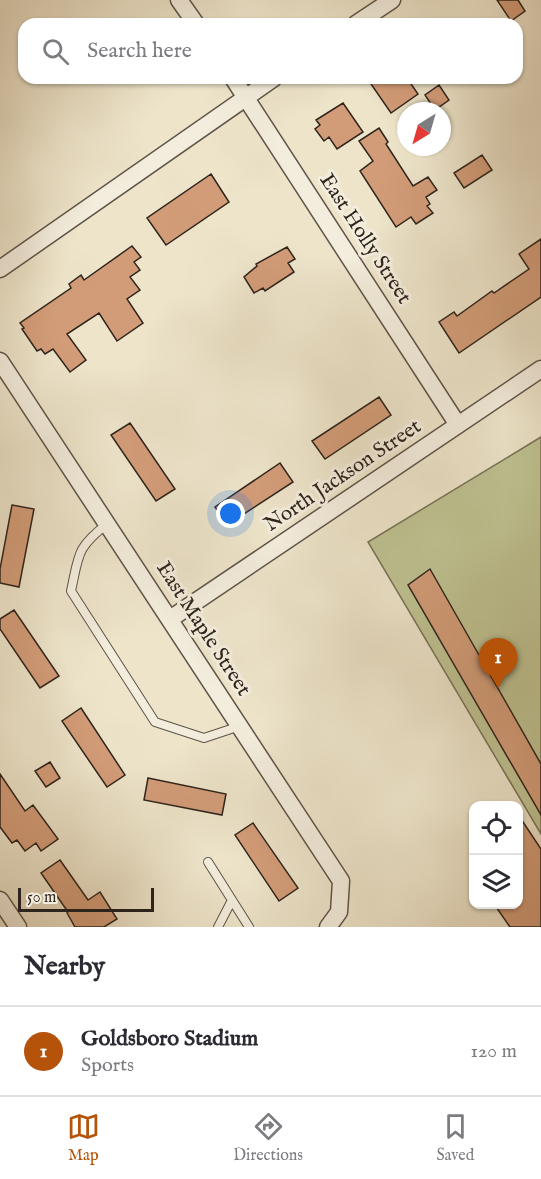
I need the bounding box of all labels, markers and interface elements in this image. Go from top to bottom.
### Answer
search box [18,18,523,84]
icon: search [39,35,72,68]
text: Search here [87,37,192,65]
north arrow [397,102,451,156]
street label: East Holly Street [313,169,417,309]
street label: North Jackson Street [259,414,427,538]
your location [216,499,245,528]
street label: East Maple Street [149,557,257,701]
pin: 1 [478,638,518,688]
map controls [469,801,523,909]
button: locate [469,801,523,855]
button: layers [469,855,523,909]
scale bar [18,885,154,912]
text: 50 m [27,888,56,908]
text: Nearby [24,950,105,983]
text: Goldsboro Stadium [81,1025,258,1053]
text: 1 [40,1039,47,1064]
text: 120 m [471,1039,517,1064]
text: Sports [81,1053,134,1078]
tab: Map [67,1110,100,1166]
tab: Directions [233,1110,303,1166]
tab: Saved [436,1110,474,1166]

